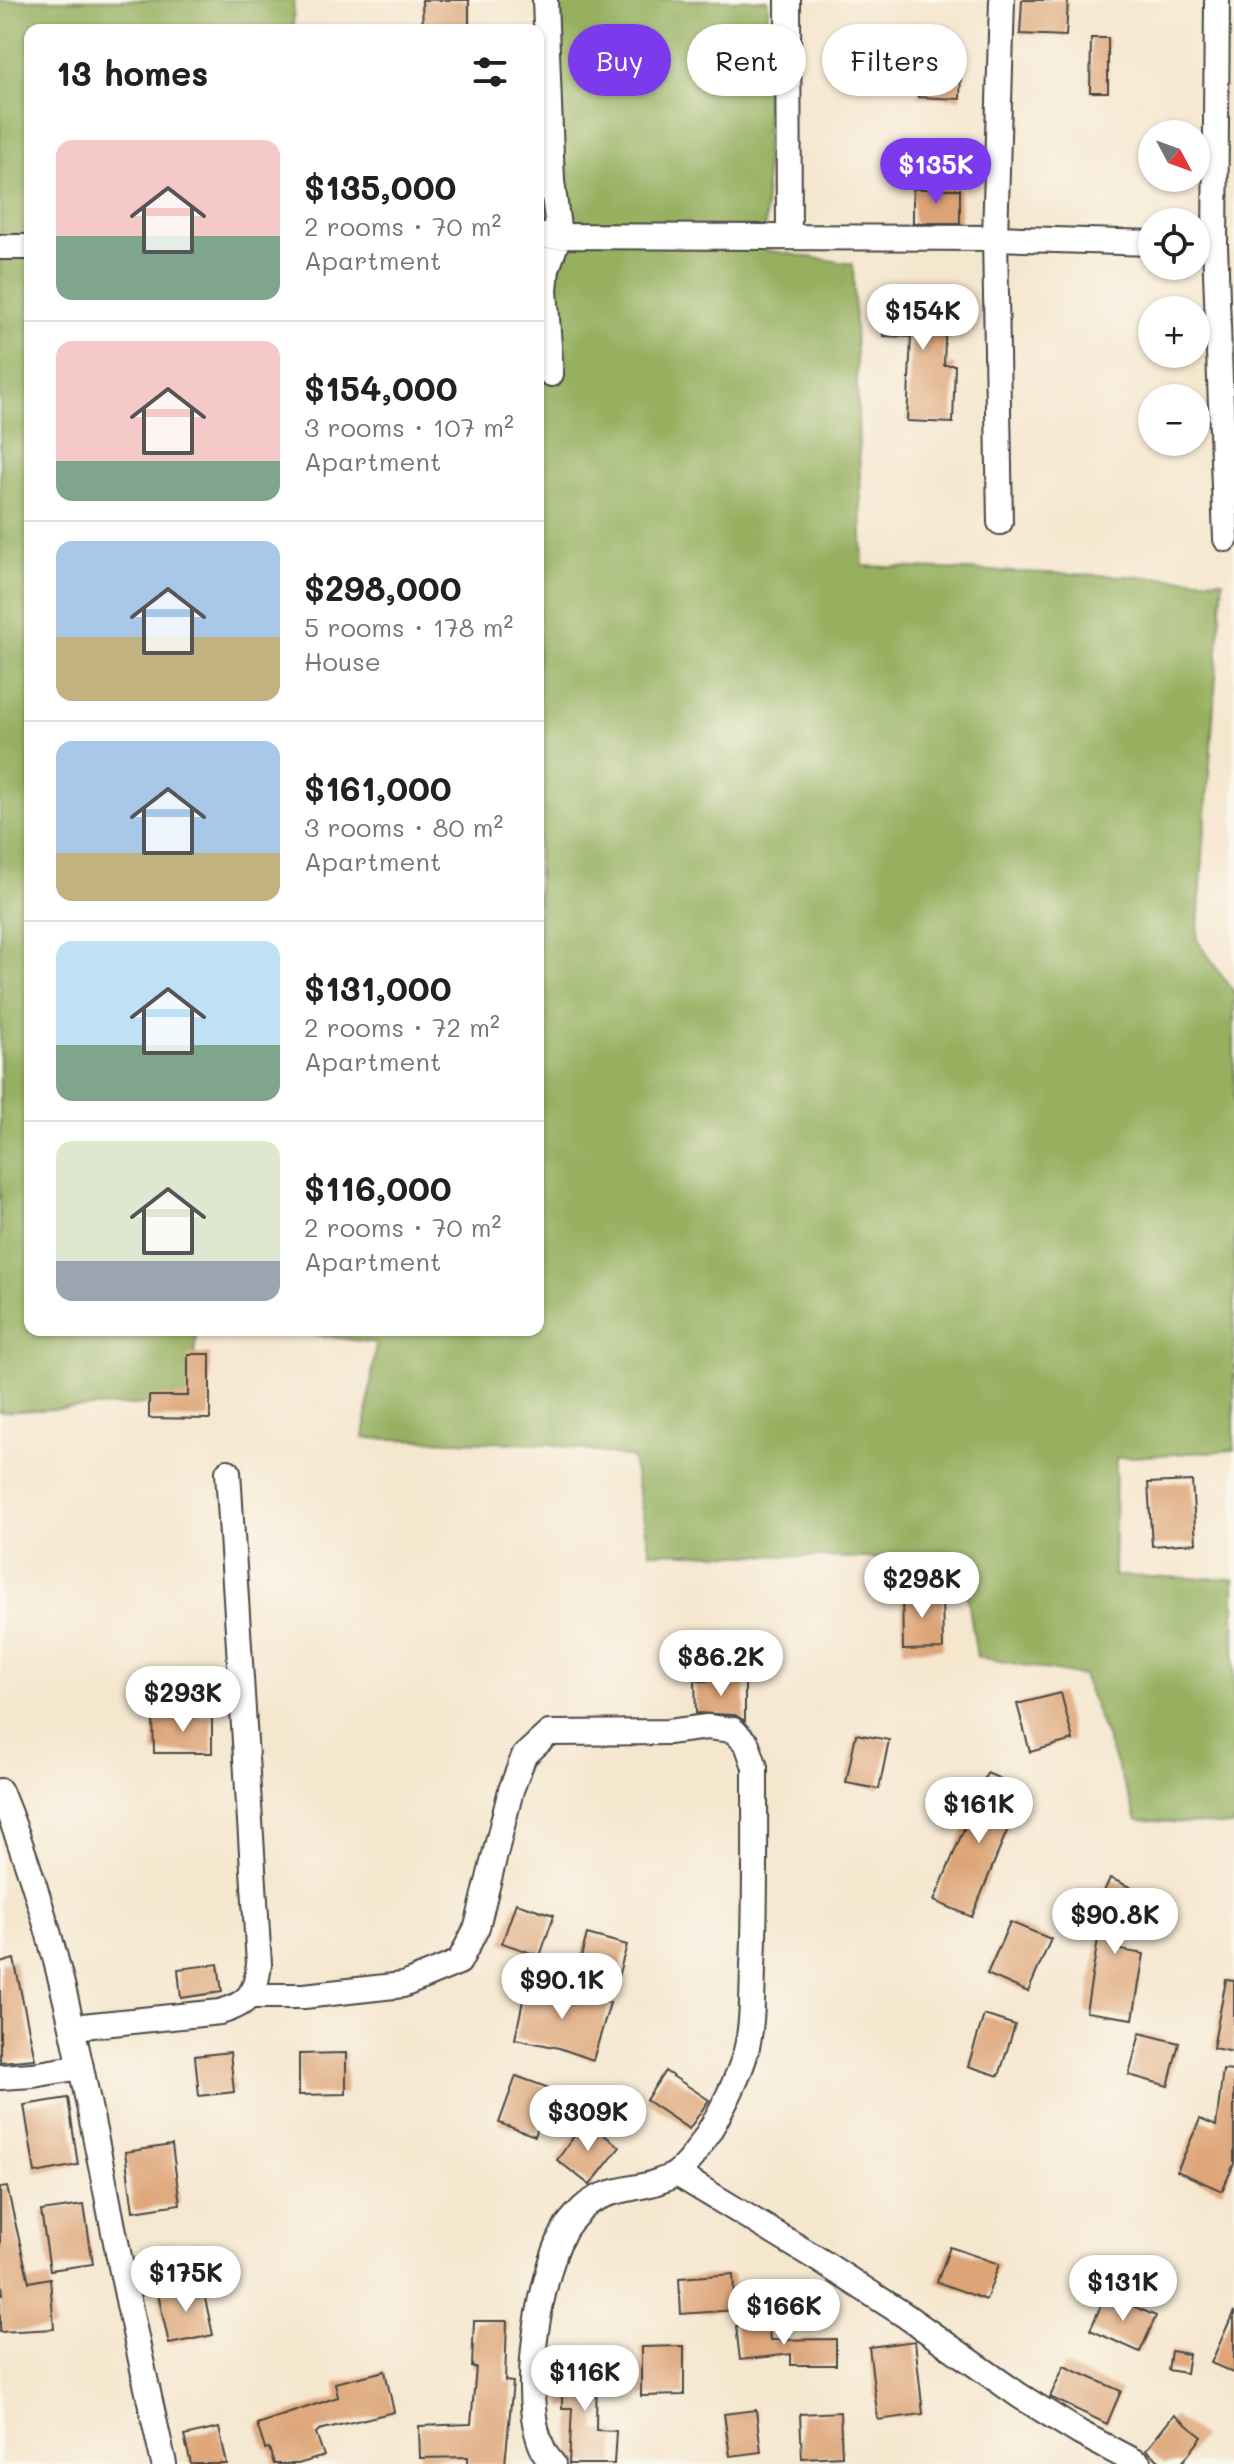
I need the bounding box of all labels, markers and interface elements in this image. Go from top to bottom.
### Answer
chip: Buy [568,24,671,96]
chip: Rent [687,24,806,96]
chip: Filters [822,24,967,96]
text: 13 homes [56,50,209,95]
icon: filters [468,50,512,94]
north arrow [1138,120,1210,192]
map controls [1138,120,1210,456]
pin: $135K [880,138,992,206]
text: $135K [898,147,974,181]
text: $135,000 [304,164,456,209]
icon: home [120,172,216,268]
button: locate [1138,208,1210,280]
text: 2 rooms · 70 m² [304,209,501,243]
text: Apartment [304,243,441,277]
pin: $154K [867,284,979,352]
text: $154K [885,293,961,327]
button: + [1138,296,1210,368]
text: $154,000 [304,365,458,410]
icon: home [120,373,216,469]
button: − [1138,384,1210,456]
text: 3 rooms · 107 m² [304,410,514,444]
text: Apartment [304,444,441,478]
text: $298,000 [304,565,462,610]
icon: home [120,573,216,669]
text: 5 rooms · 178 m² [304,610,513,644]
text: House [304,644,381,678]
text: $161,000 [304,765,452,810]
icon: home [120,773,216,869]
text: 3 rooms · 80 m² [304,810,503,844]
text: Apartment [304,844,441,878]
text: $131,000 [304,965,452,1010]
icon: home [120,973,216,1069]
text: 2 rooms · 72 m² [304,1010,500,1044]
text: Apartment [304,1044,441,1078]
text: $116,000 [304,1165,452,1210]
icon: home [120,1173,216,1269]
text: 2 rooms · 70 m² [304,1210,501,1244]
text: Apartment [304,1244,441,1278]
pin: $298K [866,1552,978,1620]
text: $298K [882,1561,962,1595]
pin: $86.2K [656,1630,786,1698]
text: $86.2K [677,1639,765,1673]
pin: $293K [127,1666,239,1734]
text: $293K [144,1675,222,1709]
pin: $161K [923,1777,1035,1845]
text: $161K [943,1786,1015,1820]
pin: $90.8K [1050,1888,1180,1956]
text: $90.8K [1070,1897,1160,1931]
pin: $90.1K [497,1953,627,2021]
text: $90.1K [519,1962,605,1996]
pin: $309K [532,2085,644,2153]
text: $309K [547,2094,629,2128]
pin: $175K [130,2246,242,2314]
text: $175K [149,2255,223,2289]
pin: $131K [1067,2255,1179,2323]
text: $131K [1087,2264,1159,2298]
pin: $166K [728,2279,840,2347]
text: $166K [746,2288,822,2322]
pin: $116K [529,2345,641,2413]
text: $116K [549,2354,621,2388]

